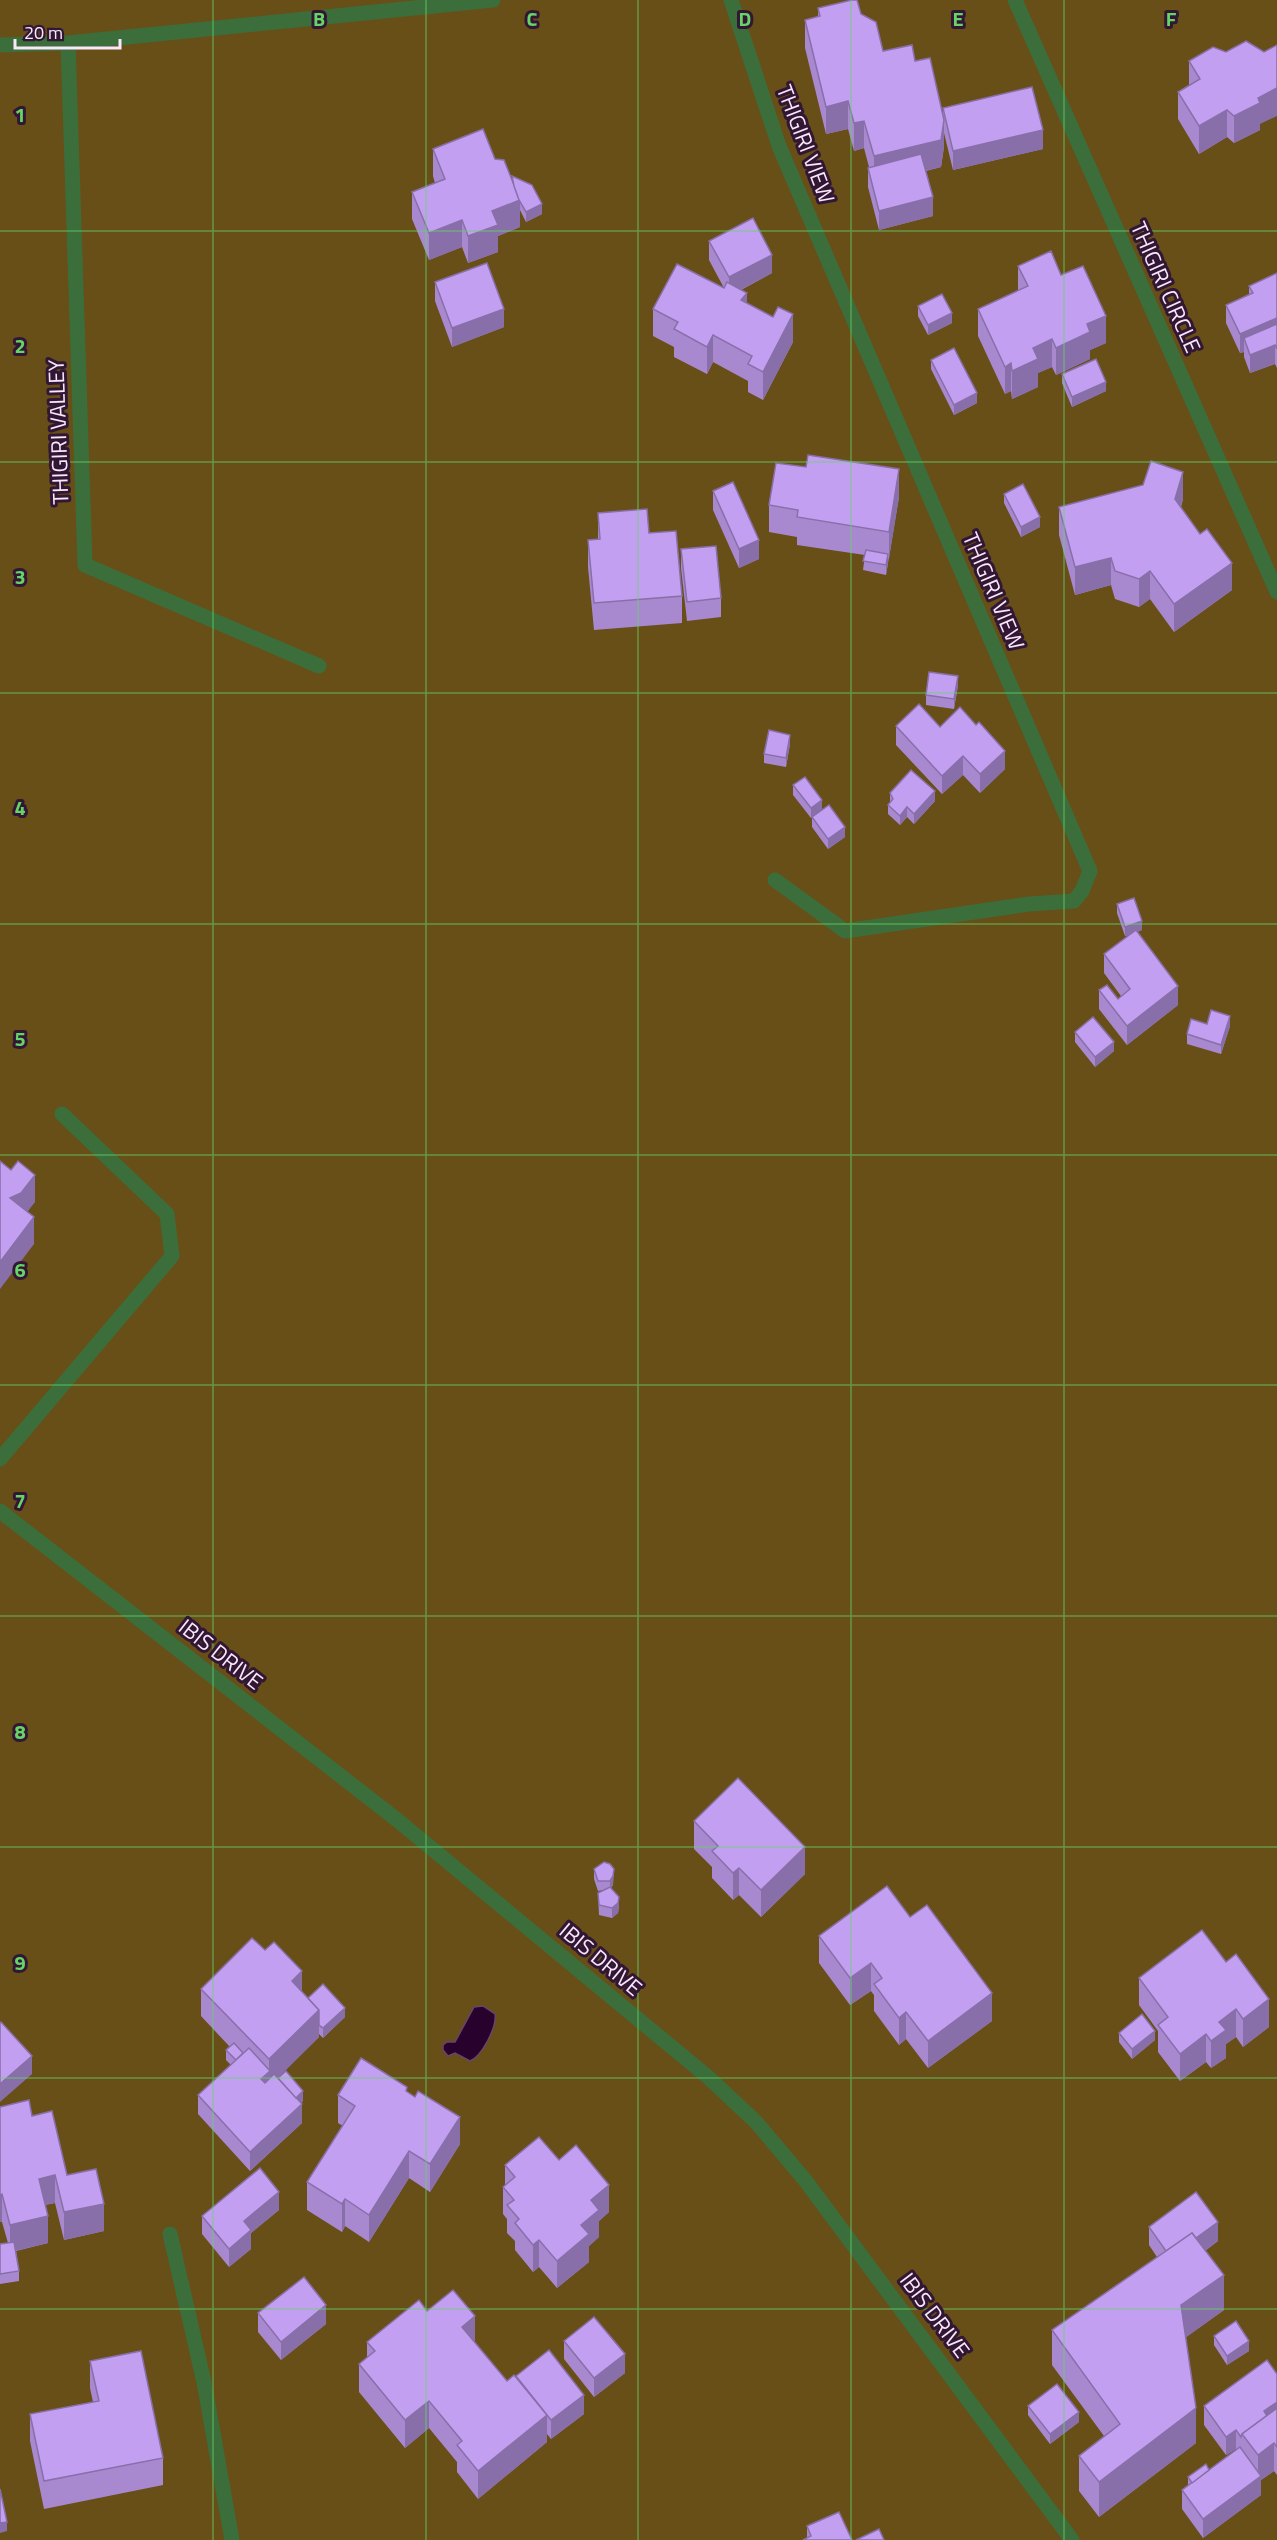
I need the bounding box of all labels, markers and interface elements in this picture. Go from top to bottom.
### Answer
text: B [313,3,325,34]
text: C [527,3,538,34]
text: D [739,3,751,34]
text: E [952,3,964,34]
text: F [1166,3,1177,34]
scale bar [15,12,120,50]
text: 20 m [24,19,63,46]
street label: THIGIRI VIEW [768,80,844,208]
text: 1 [14,99,26,130]
street label: THIGIRI CIRCLE [1122,216,1210,358]
text: 2 [14,330,26,361]
street label: THIGIRI VALLEY [38,359,78,505]
street label: THIGIRI VIEW [954,527,1034,655]
text: 3 [14,561,26,592]
text: 4 [14,792,26,823]
text: 5 [14,1023,26,1054]
text: 6 [14,1254,26,1285]
text: 7 [14,1485,26,1516]
street label: IBIS DRIVE [171,1610,271,1698]
text: 8 [14,1716,26,1747]
street label: IBIS DRIVE [552,1914,650,2004]
text: 9 [14,1947,26,1978]
street label: IBIS DRIVE [892,2265,978,2365]

